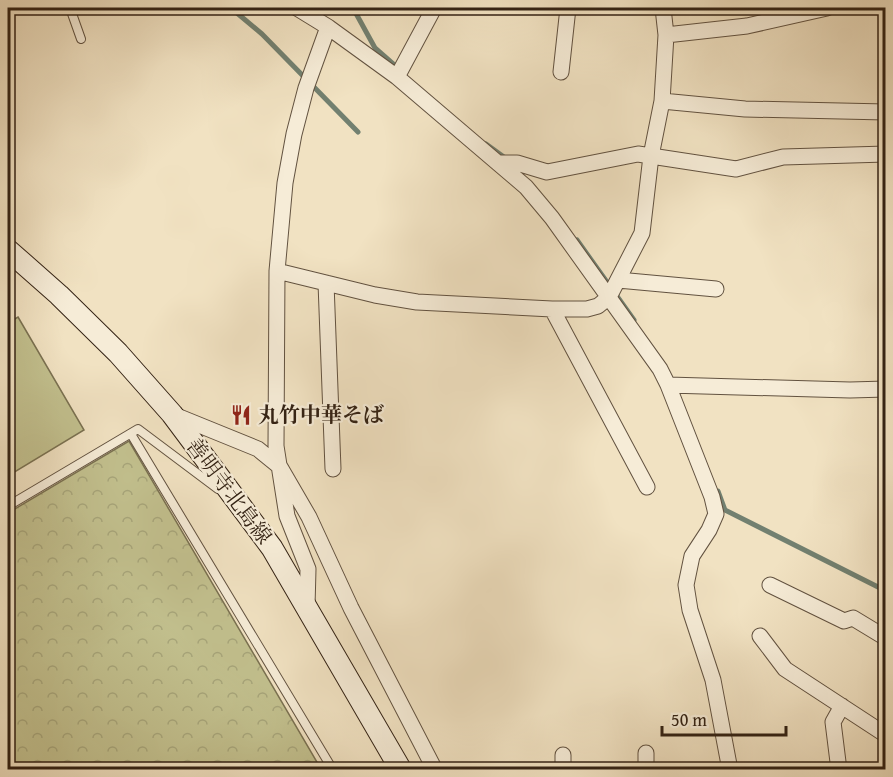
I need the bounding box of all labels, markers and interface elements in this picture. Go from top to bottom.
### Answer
place label: 丸竹中華そば [258,399,384,430]
restaurant icon: 丸竹中華そば [229,403,253,427]
street label: 善明寺北島線 [179,431,280,550]
scale bar [662,699,786,737]
text: 50 m [671,706,707,733]

